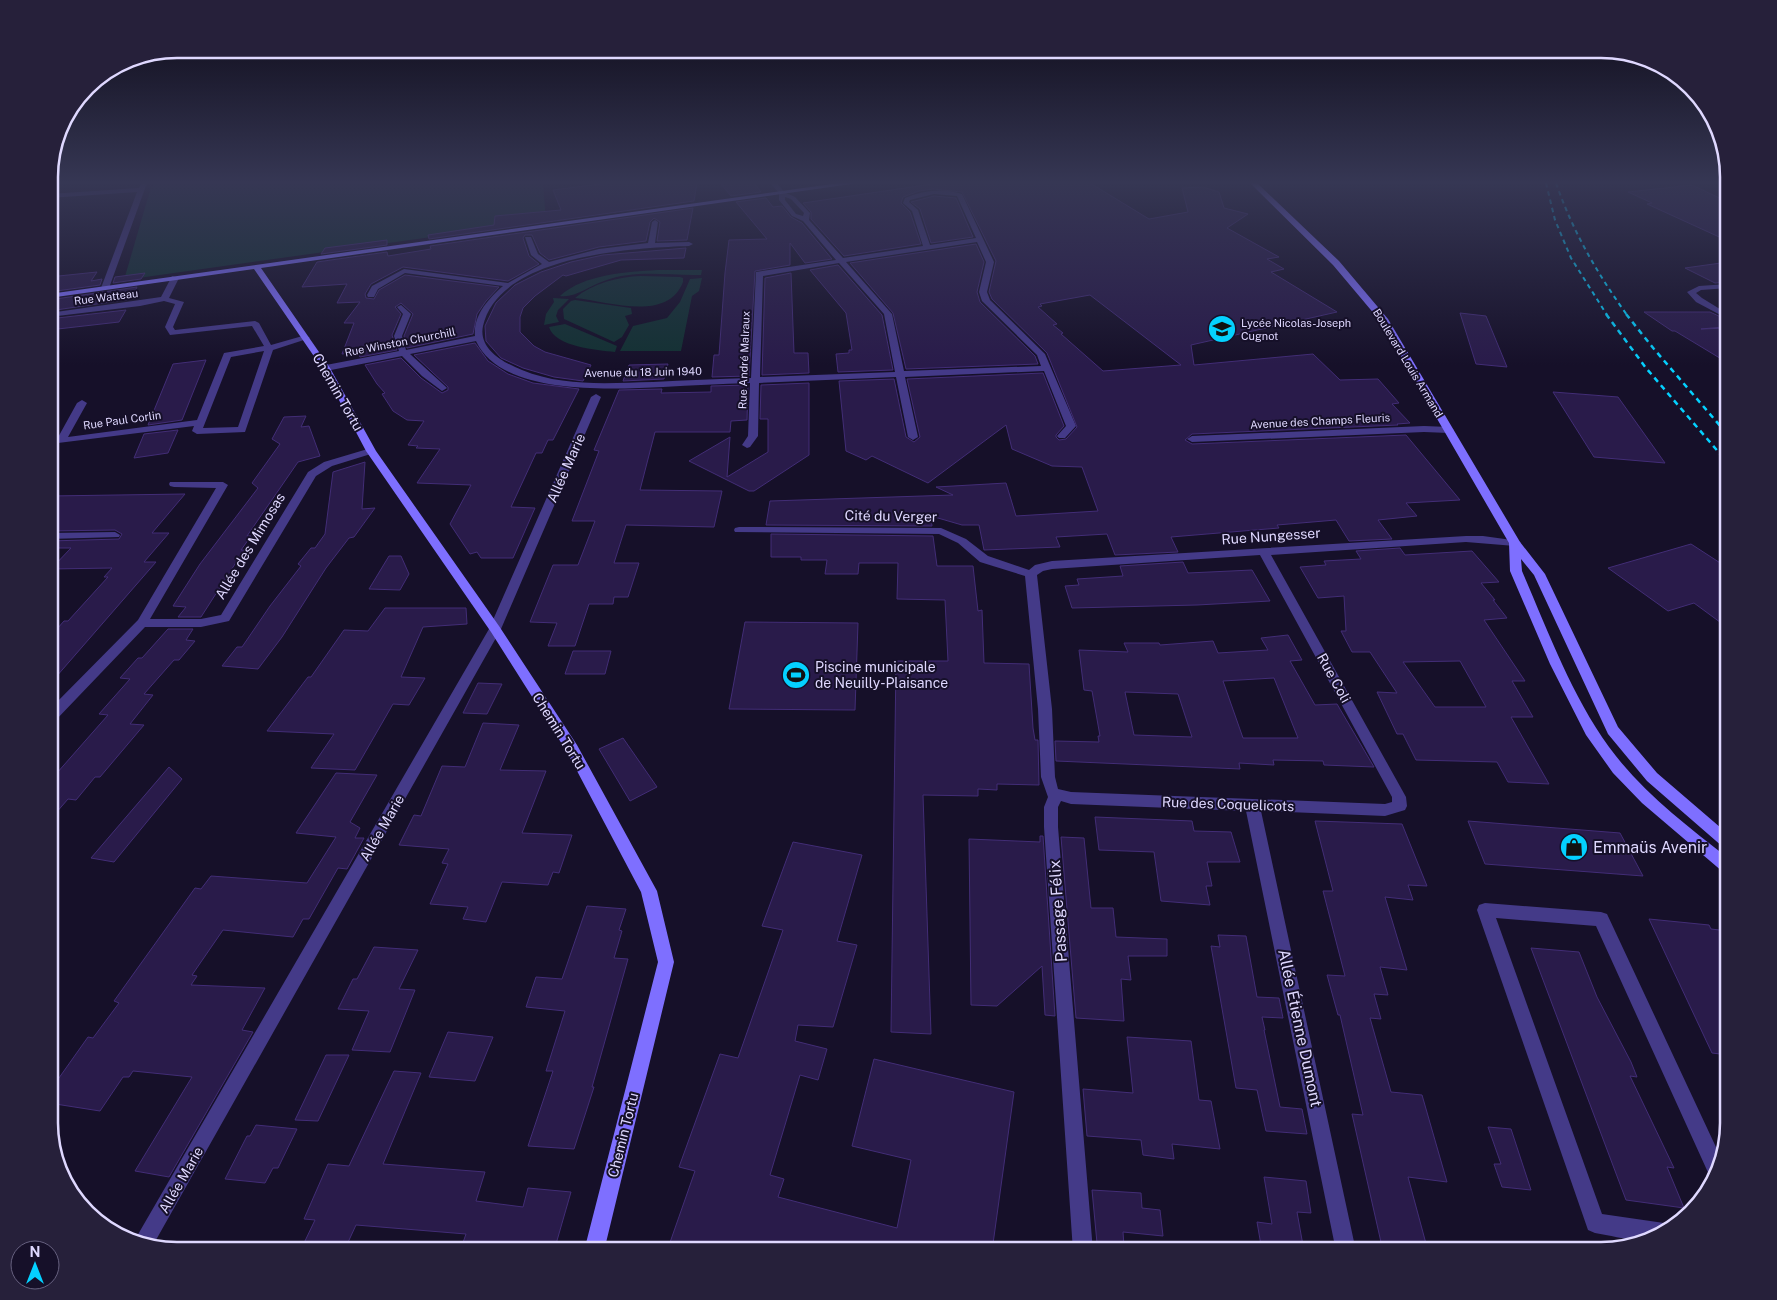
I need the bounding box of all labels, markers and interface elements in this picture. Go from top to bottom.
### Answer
street label: Rue Watteau [73,287,139,307]
street label: Boulevard Louis Armand [1371,307,1445,419]
street label: Rue André Malraux [736,311,752,409]
school or university icon: Lycée Nicolas-Joseph Cugnot [1207,314,1237,344]
place label: Lycée Nicolas-Joseph Cugnot [1241,317,1351,342]
street label: Rue Winston Churchill [343,325,457,359]
street label: Chemin Tortu [309,350,367,434]
street label: Avenue du 18 Juin 1940 [584,365,702,379]
street label: Rue Paul Corlin [82,409,162,431]
street label: Avenue des Champs Fleuris [1250,411,1391,431]
street label: Allée Marie [544,431,588,505]
street label: Allée des Mimosas [212,490,288,602]
street label: Cité du Verger [844,507,938,525]
street label: Rue Nungesser [1221,525,1321,547]
street label: Rue Coli [1314,651,1354,705]
place label: Piscine municipale de Neuilly-Plaisance [815,659,948,691]
sports icon: Piscine municipale de Neuilly-Plaisance [781,660,811,690]
street label: Chemin Tortu [529,690,589,772]
street label: Allée Marie [357,792,407,864]
street label: Rue des Coquelicots [1162,794,1294,814]
shop icon: Emmaüs Avenir [1559,832,1589,862]
place label: Emmaüs Avenir [1593,838,1707,857]
street label: Passage Félix [1045,859,1071,963]
street label: Allée Étienne Dumont [1274,947,1327,1109]
street label: Chemin Tortu [605,1091,641,1179]
street label: Allée Marie [156,1144,206,1216]
north arrow [10,1240,60,1290]
text: N [30,1244,40,1260]

